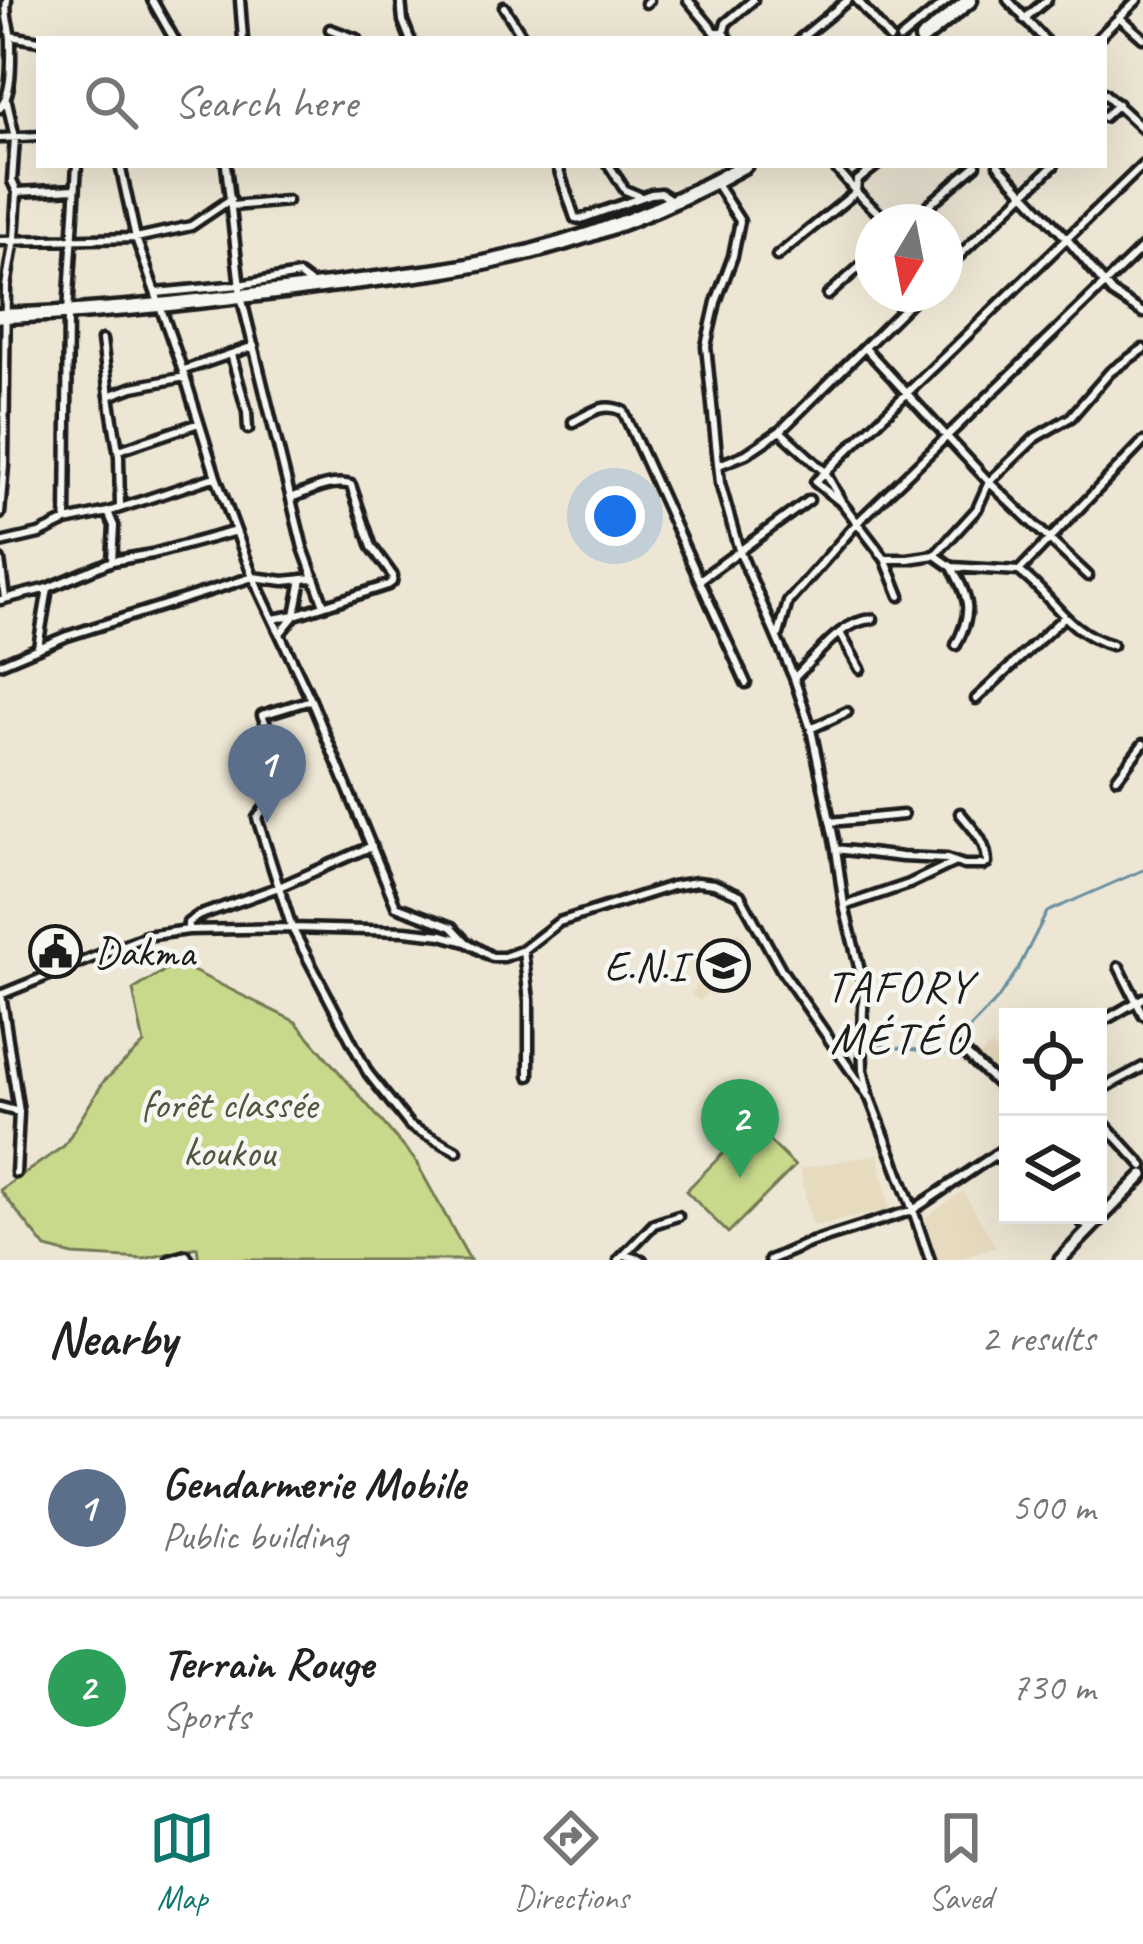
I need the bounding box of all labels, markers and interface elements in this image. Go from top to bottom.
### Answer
search box [36,36,1107,168]
icon: search [78,69,144,135]
text: Search here [174,74,357,131]
north arrow [855,204,963,312]
your location [585,486,645,546]
pin: 1 [228,724,306,823]
public building icon: Dakma [27,924,83,980]
place label: Dakma [94,926,198,979]
school or university icon: E.N.I [696,938,752,994]
place label: E.N.I [604,940,694,993]
district label: TAFORY MÉTÉO [826,958,979,1067]
map controls [999,1008,1107,1224]
button: locate [999,1008,1107,1116]
park label: forêt classée koukou [141,1078,320,1179]
pin: 2 [701,1079,779,1178]
button: layers [999,1116,1107,1224]
text: Nearby [48,1306,176,1370]
text: 2 results [981,1314,1095,1363]
text: Gendarmerie Mobile [162,1455,465,1512]
text: 1 [78,1483,96,1532]
text: 500 m [1011,1483,1095,1532]
text: Public building [162,1512,347,1561]
text: Terrain Rouge [162,1635,373,1692]
text: 2 [78,1663,96,1712]
text: 730 m [1011,1663,1095,1712]
text: Sports [162,1692,250,1741]
tab: Map [149,1805,215,1919]
tab: Directions [514,1805,629,1919]
tab: Saved [928,1805,994,1919]

